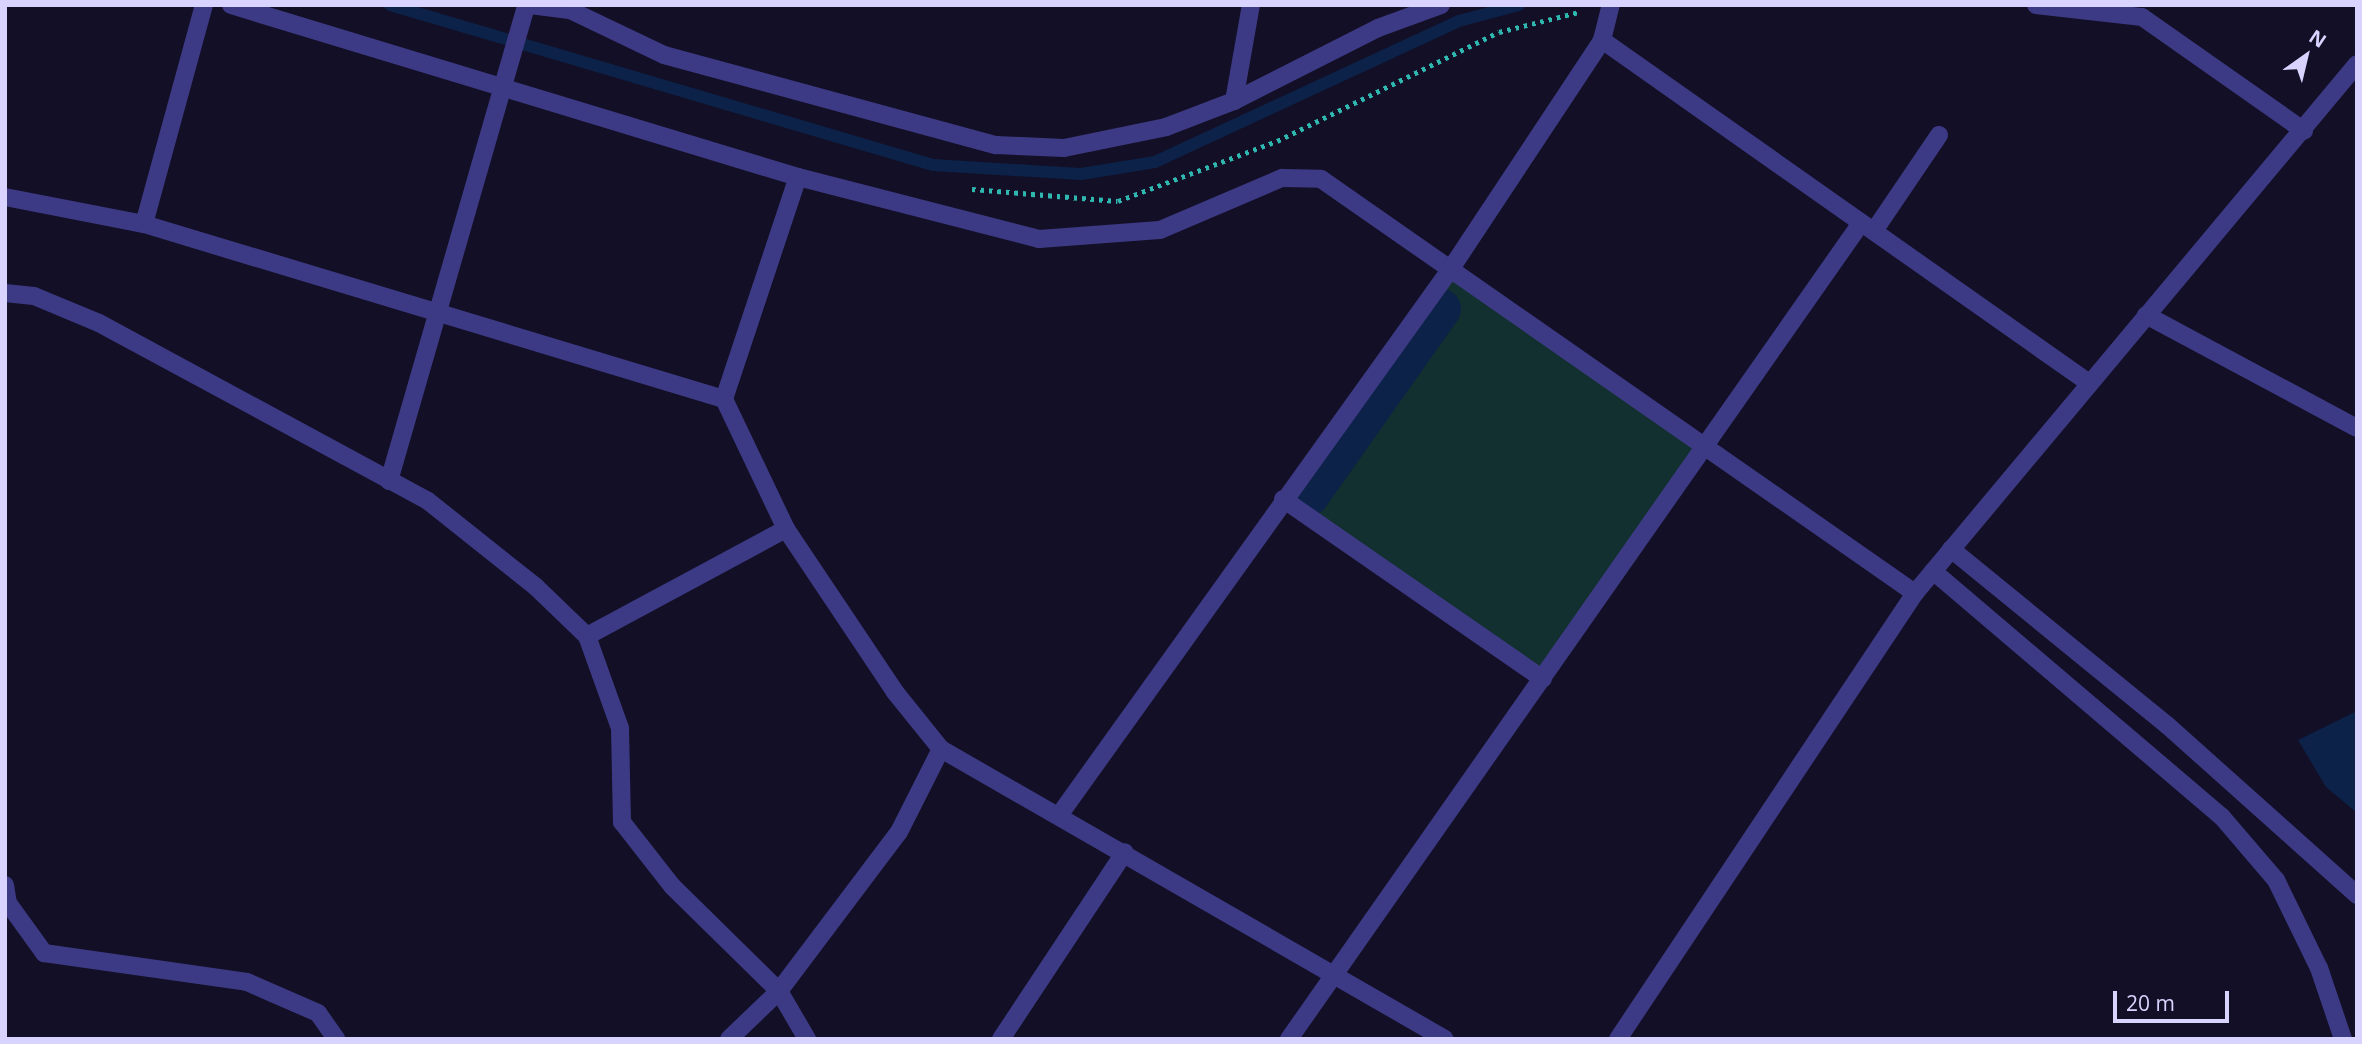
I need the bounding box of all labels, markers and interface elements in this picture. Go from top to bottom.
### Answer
north arrow [2271,21,2341,91]
text: N [2304,23,2331,54]
scale bar [2117,978,2232,1022]
text: 20 m [2126,989,2175,1017]

